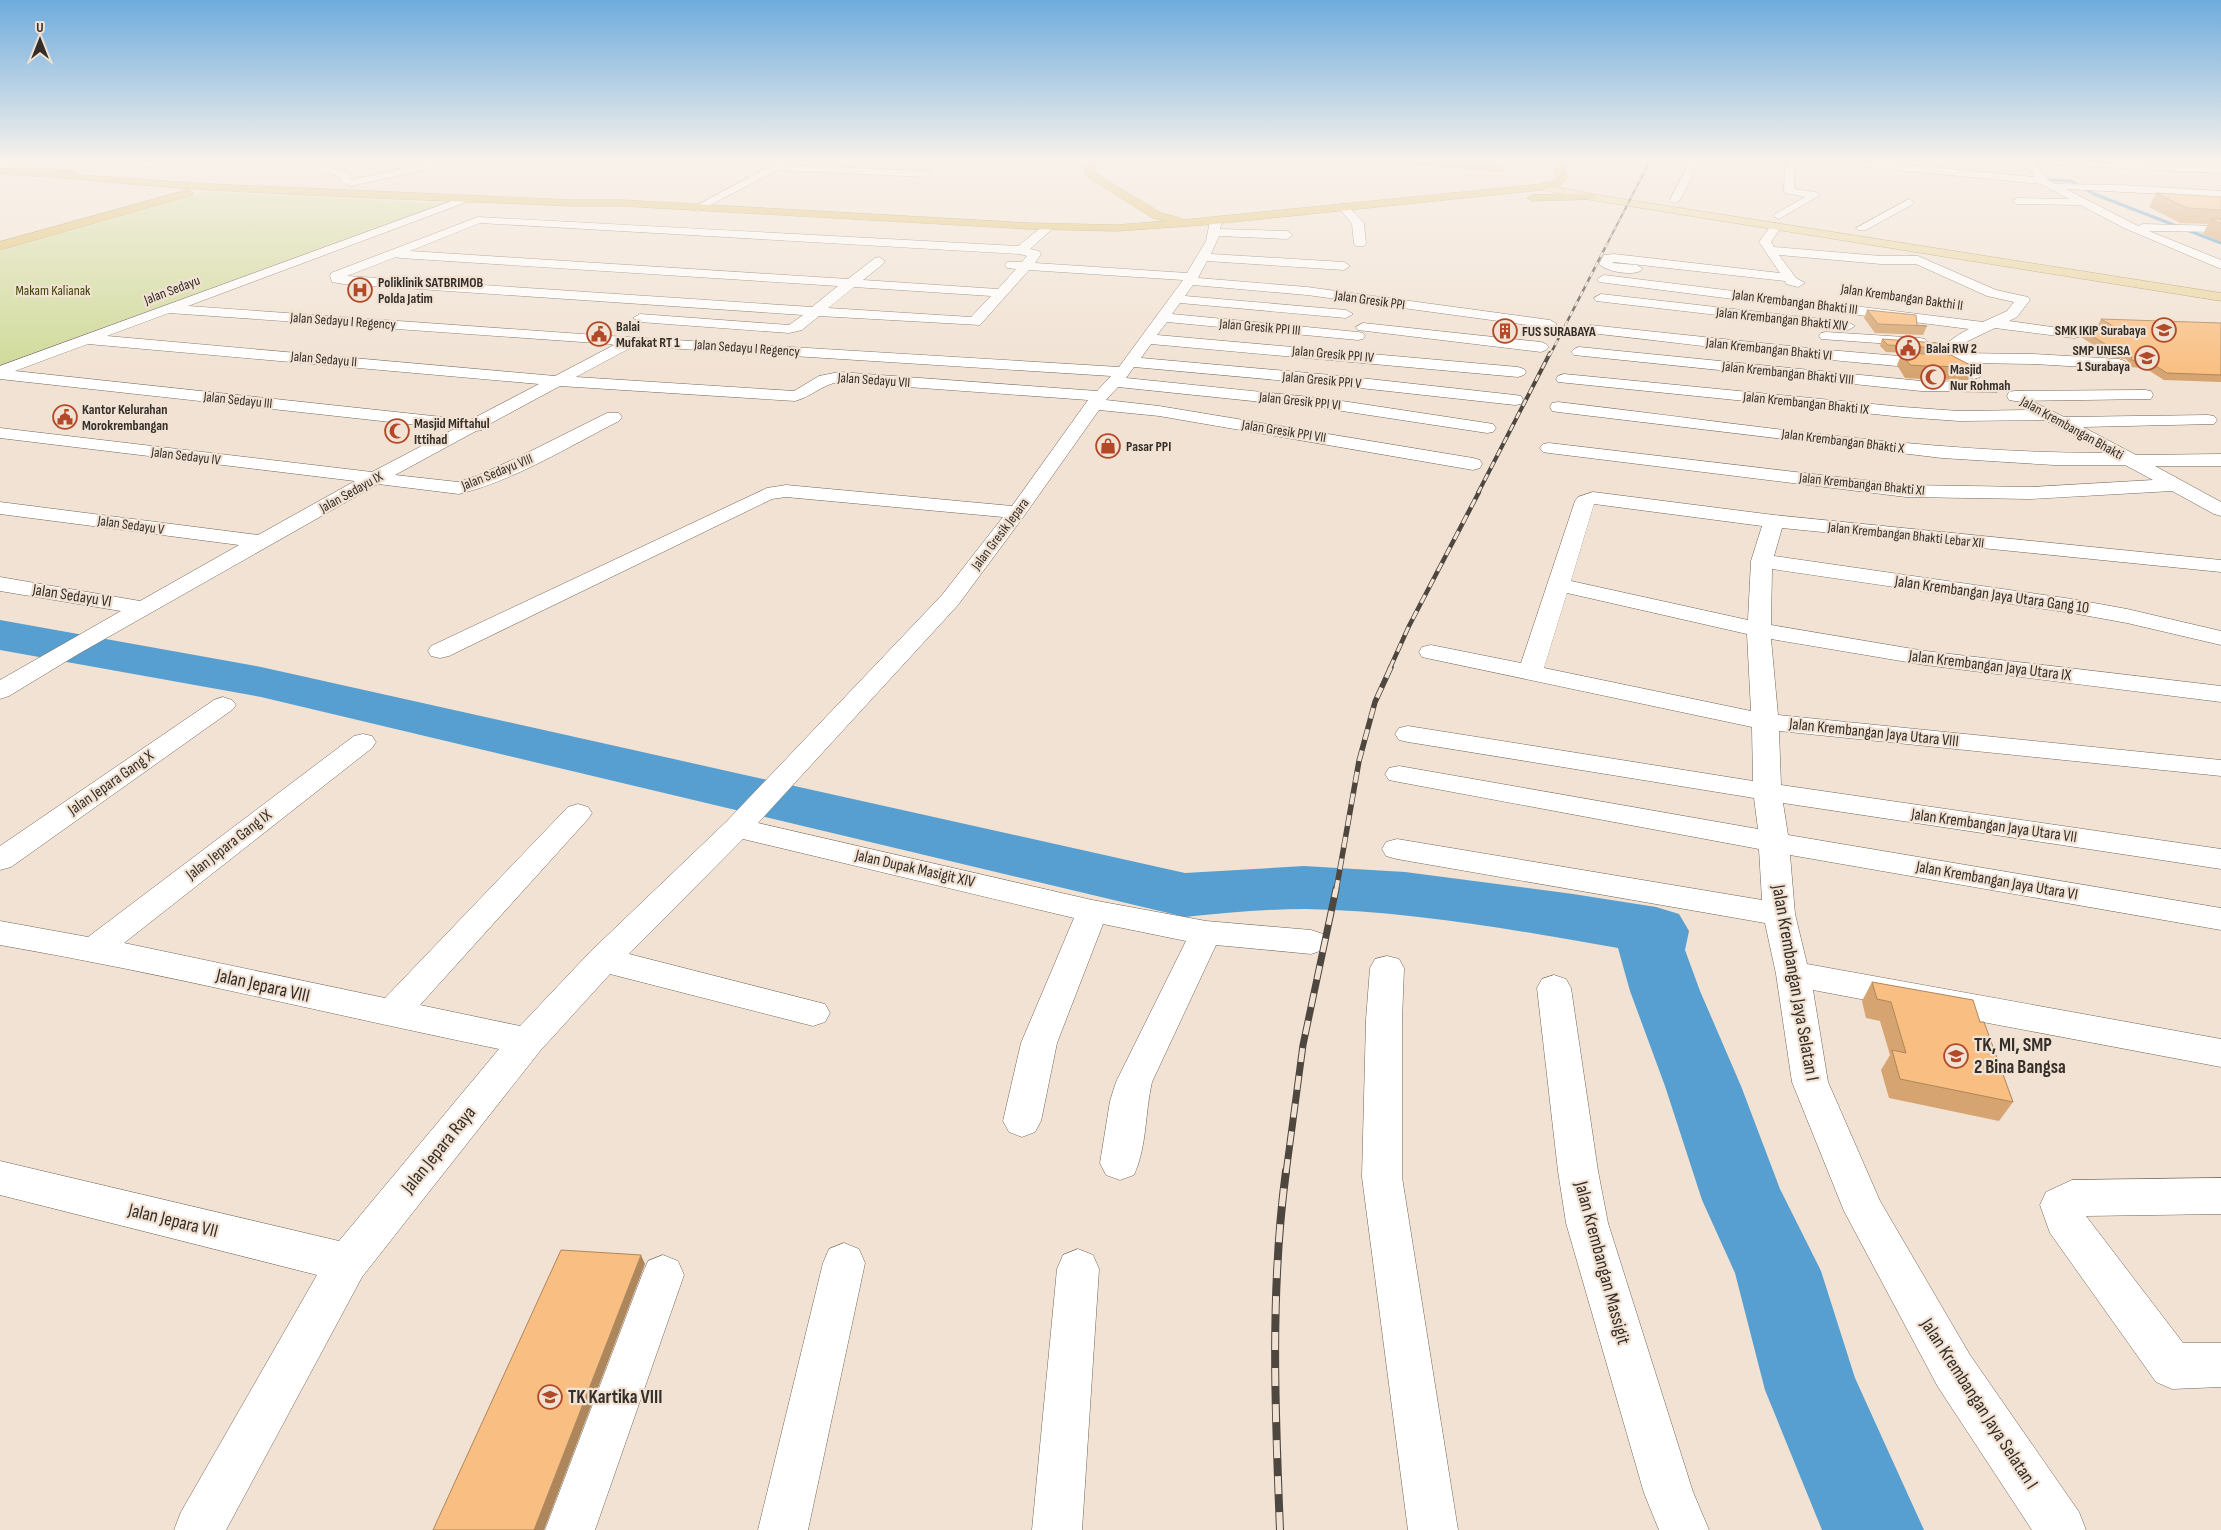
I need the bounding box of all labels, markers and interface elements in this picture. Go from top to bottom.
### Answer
north arrow [15,15,65,65]
text: U [36,19,44,36]
street label: Jalan Sedayu [141,272,202,309]
place label: Poliklinik SATBRIMOB Polda Jatim [378,274,483,307]
hospital icon: Poliklinik SATBRIMOB Polda Jatim [347,277,373,303]
street label: Jalan Krembangan Bakthi II [1839,280,1964,314]
park label: Makam Kalianak [16,282,91,299]
street label: Jalan Krembangan Bhakti III [1730,286,1859,318]
street label: Jalan Gresik PPI [1333,287,1406,313]
street label: Jalan Krembangan Bhakti XIV [1714,304,1849,334]
street label: Jalan Sedayu I Regency [289,309,397,333]
street label: Jalan Gresik PPI III [1218,315,1301,339]
school or university icon: SMK IKIP Surabaya [2151,317,2177,343]
place label: Balai Mufakat RT 1 [616,318,680,351]
building icon: FUS SURABAYA [1492,318,1518,344]
public building icon: Balai Mufakat RT 1 [586,321,612,347]
place label: SMK IKIP Surabaya [2055,322,2146,339]
place label: FUS SURABAYA [1522,323,1596,340]
street label: Jalan Krembangan Bhakti VI [1704,334,1833,364]
public building icon: Balai RW 2 [1895,335,1921,361]
street label: Jalan Sedayu I Regency [693,336,801,360]
place label: Balai RW 2 [1926,340,1977,357]
street label: Jalan Gresik PPI IV [1290,342,1375,366]
place label: SMP UNESA 1 Surabaya [2073,342,2130,375]
school or university icon: SMP UNESA 1 Surabaya [2134,345,2160,371]
street label: Jalan Sedayu II [289,348,358,370]
street label: Jalan Krembangan Bhakti VIII [1720,358,1855,388]
place label: Masjid Nur Rohmah [1950,361,2010,394]
mosque icon: Masjid Nur Rohmah [1920,364,1946,390]
street label: Jalan Gresik PPI V [1281,368,1363,392]
street label: Jalan Sedayu VII [836,369,911,391]
street label: Jalan Sedayu III [202,388,273,412]
street label: Jalan Gresik PPI VI [1257,388,1342,414]
street label: Jalan Krembangan Bhakti IX [1741,388,1870,418]
street label: Jalan Krembangan Bhakti [2017,392,2126,463]
place label: Kantor Kelurahan Morokrembangan [82,401,168,434]
public building icon: Kantor Kelurahan Morokrembangan [52,404,78,430]
place label: Masjid Miftahul Ittihad [414,415,490,448]
street label: Jalan Gresik PPI VII [1240,416,1327,446]
mosque icon: Masjid Miftahul Ittihad [384,418,410,444]
street label: Jalan Krembangan Bhakti X [1780,425,1905,457]
shop icon: Pasar PPI [1095,433,1121,459]
place label: Pasar PPI [1126,438,1171,455]
street label: Jalan Sedayu IV [149,443,222,469]
street label: Jalan Sedayu VIII [458,450,535,494]
street label: Jalan Sedayu IX [316,468,386,517]
street label: Jalan Krembangan Bhakti XI [1797,469,1926,499]
street label: Jalan Gresik Jepara [967,495,1032,574]
street label: Jalan Sedayu V [96,512,166,538]
street label: Jalan Krembangan Bhakti Lebar XII [1826,518,1985,552]
street label: Jalan Krembangan Jaya Utara Gang 10 [1893,572,2090,618]
street label: Jalan Sedayu VI [30,580,113,612]
street label: Jalan Krembangan Jaya Utara IX [1907,646,2072,685]
street label: Jalan Krembangan Jaya Utara VIII [1787,715,1960,751]
street label: Jalan Jepara Gang X [64,746,158,820]
street label: Jalan Krembangan Jaya Utara VII [1909,805,2078,847]
street label: Jalan Jepara Gang IX [182,806,276,885]
street label: Jalan Dupak Masigit XIV [852,846,977,892]
street label: Jalan Krembangan Jaya Utara VI [1914,857,2079,905]
street label: Jalan Krembangan Jaya Selatan I [1766,882,1824,1083]
street label: Jalan Jepara VIII [213,964,312,1008]
place label: TK, MI, SMP 2 Bina Bangsa [1974,1034,2066,1079]
school or university icon: TK, MI, SMP 2 Bina Bangsa [1943,1043,1969,1069]
street label: Jalan Jepara Raya [396,1102,481,1199]
street label: Jalan Krembangan Massigit [1569,1178,1635,1347]
street label: Jalan Jepara VII [125,1199,220,1243]
street label: Jalan Krembangan Jaya Selatan I [1915,1313,2043,1494]
school or university icon: TK Kartika VIII [537,1384,563,1410]
place label: TK Kartika VIII [568,1386,662,1409]

